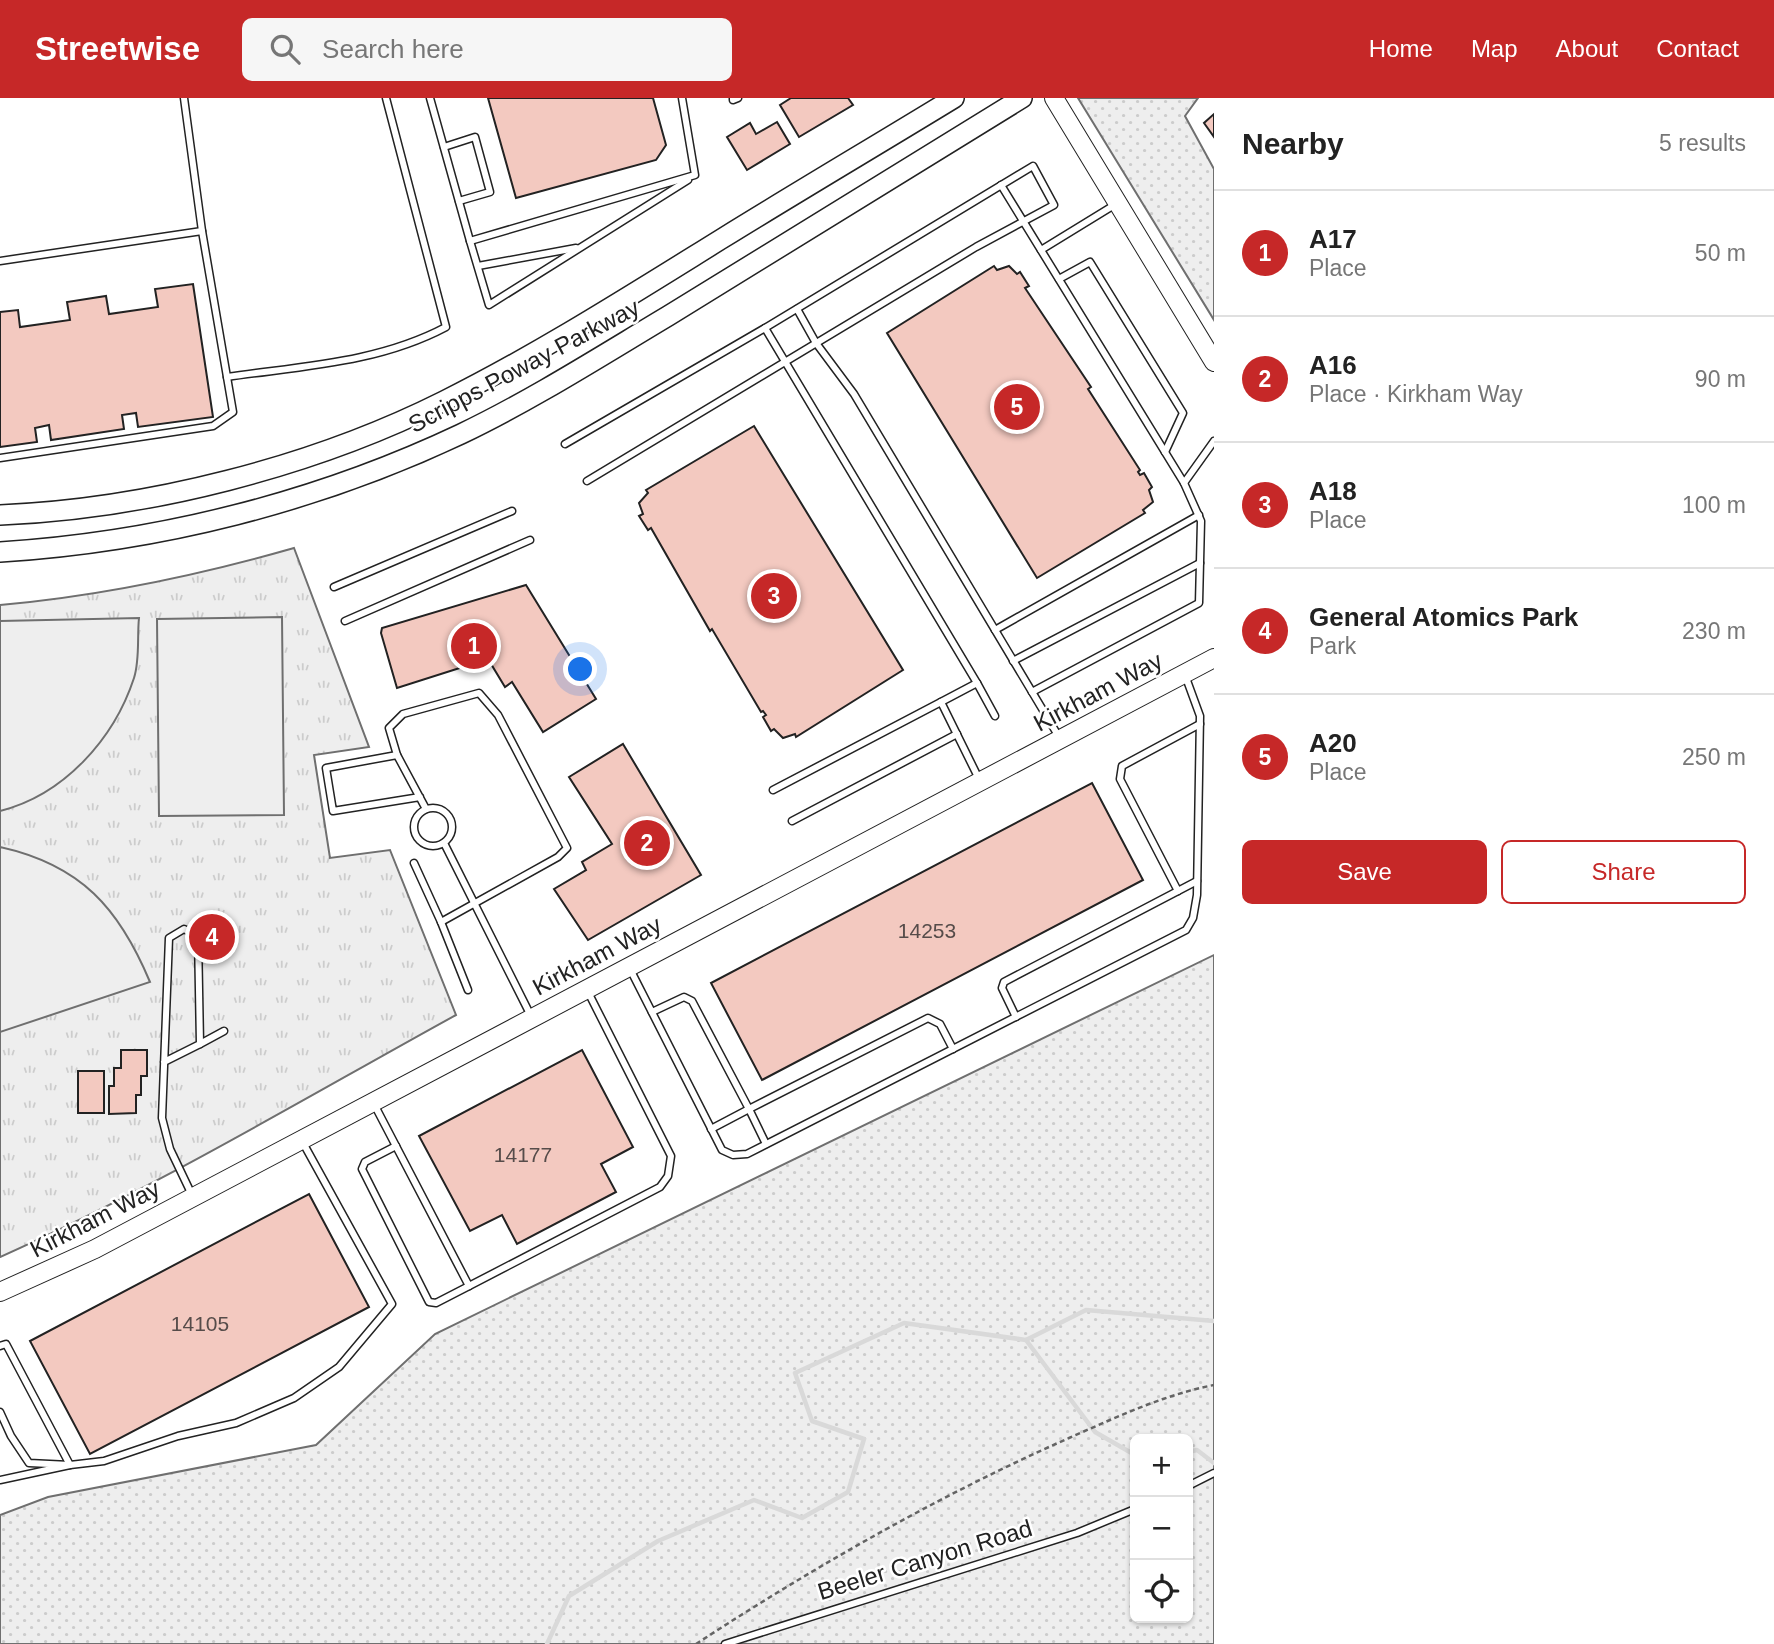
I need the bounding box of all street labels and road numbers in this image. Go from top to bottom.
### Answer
street label: Scripps Poway Parkway [404,293,644,438]
street label: Kirkham Way [1029,646,1167,737]
street label: Kirkham Way [528,910,666,1001]
street label: Kirkham Way [25,1174,164,1263]
street label: Beeler Canyon Road [814,1514,1035,1605]

